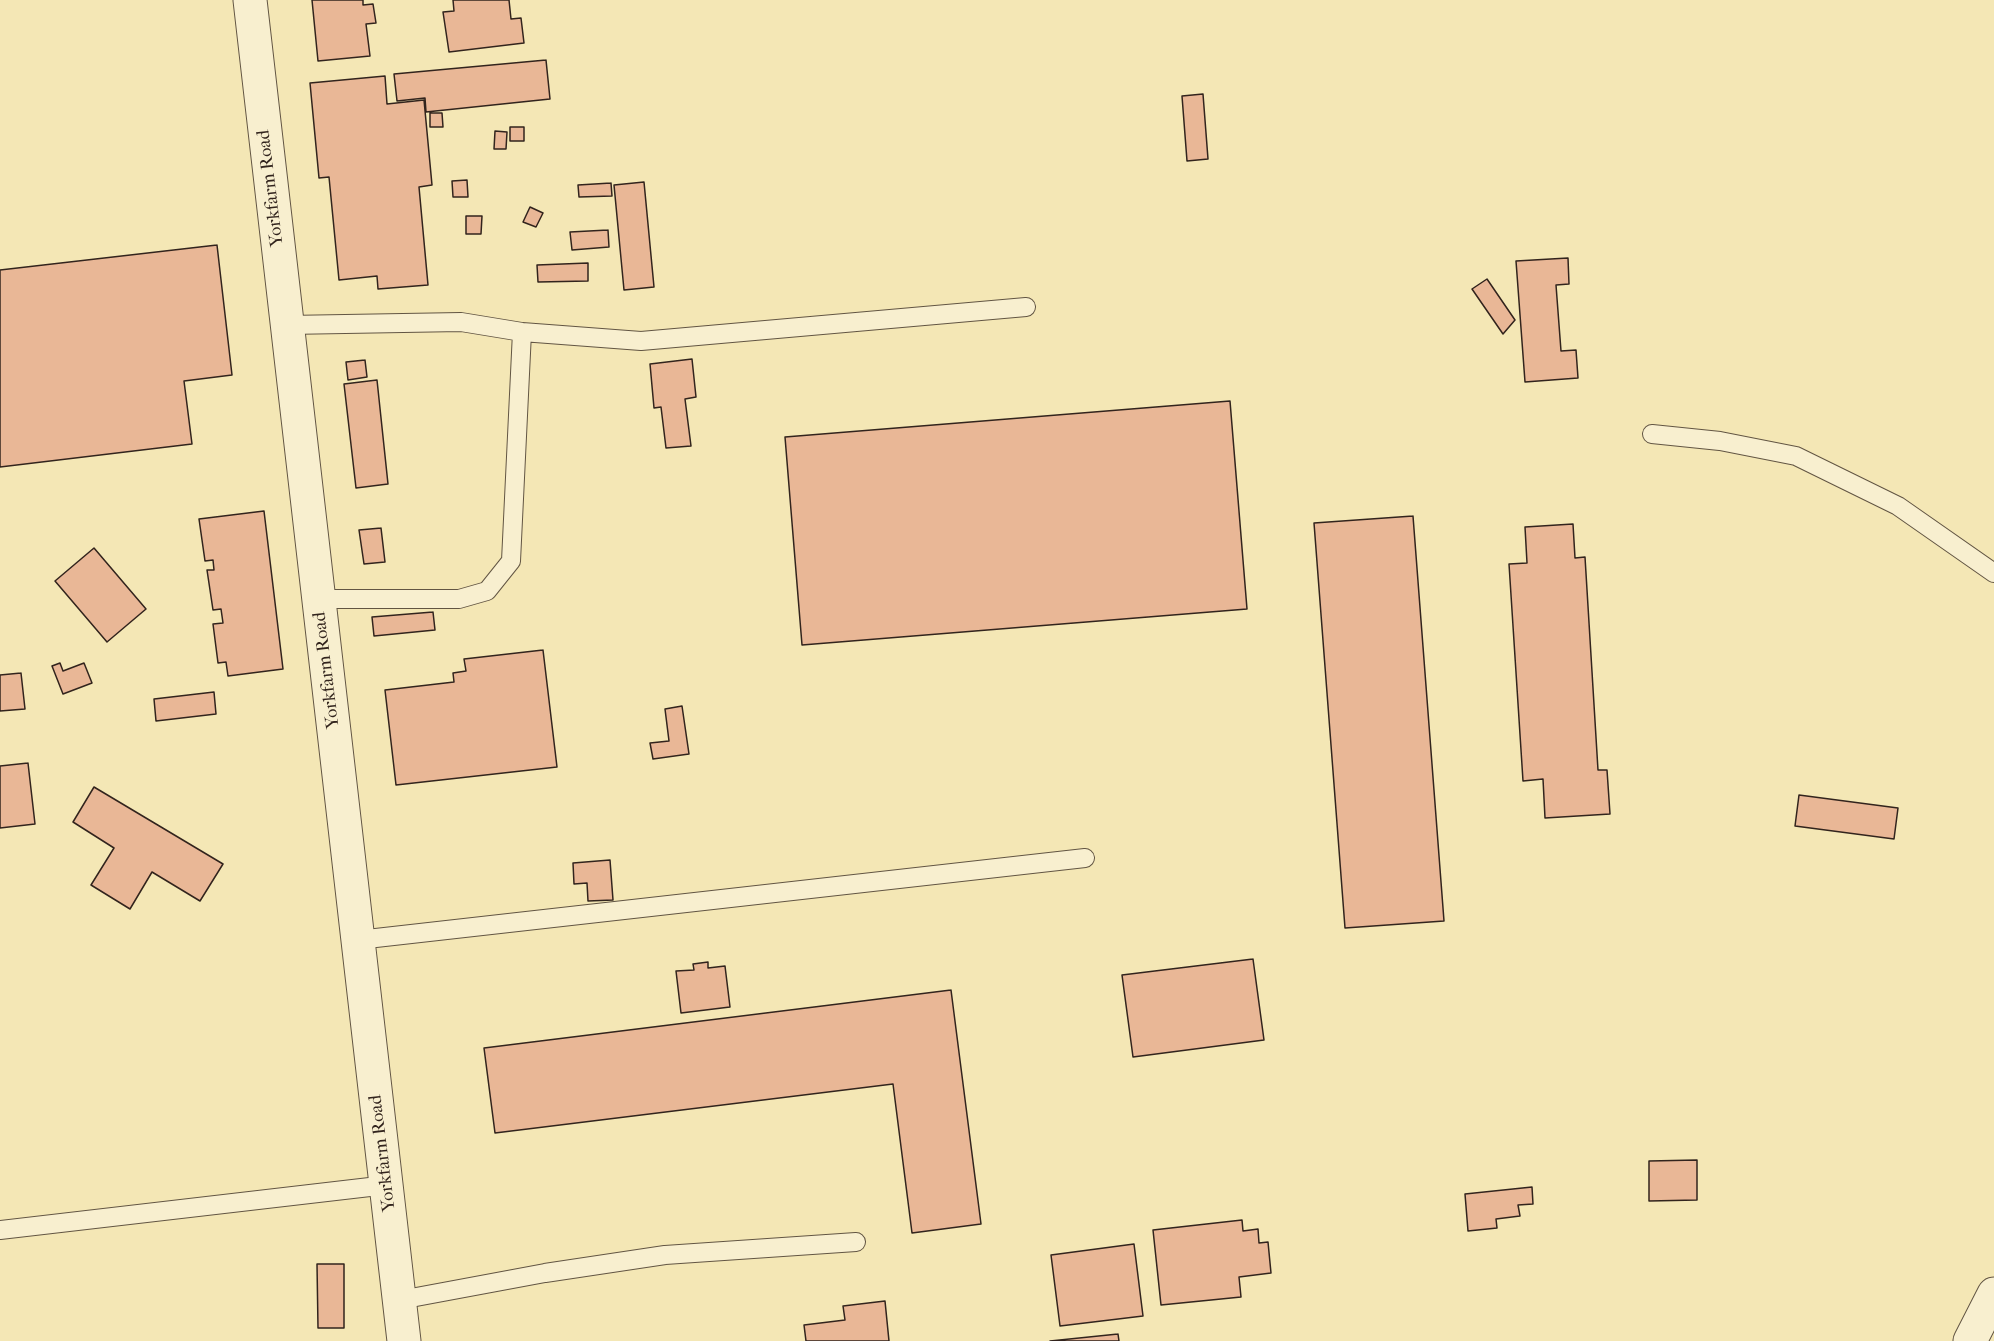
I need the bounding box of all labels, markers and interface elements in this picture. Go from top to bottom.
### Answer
street label: Yorkfarm Road [253,128,289,248]
street label: Yorkfarm Road [309,610,345,730]
street label: Yorkfarm Road [365,1093,401,1213]

